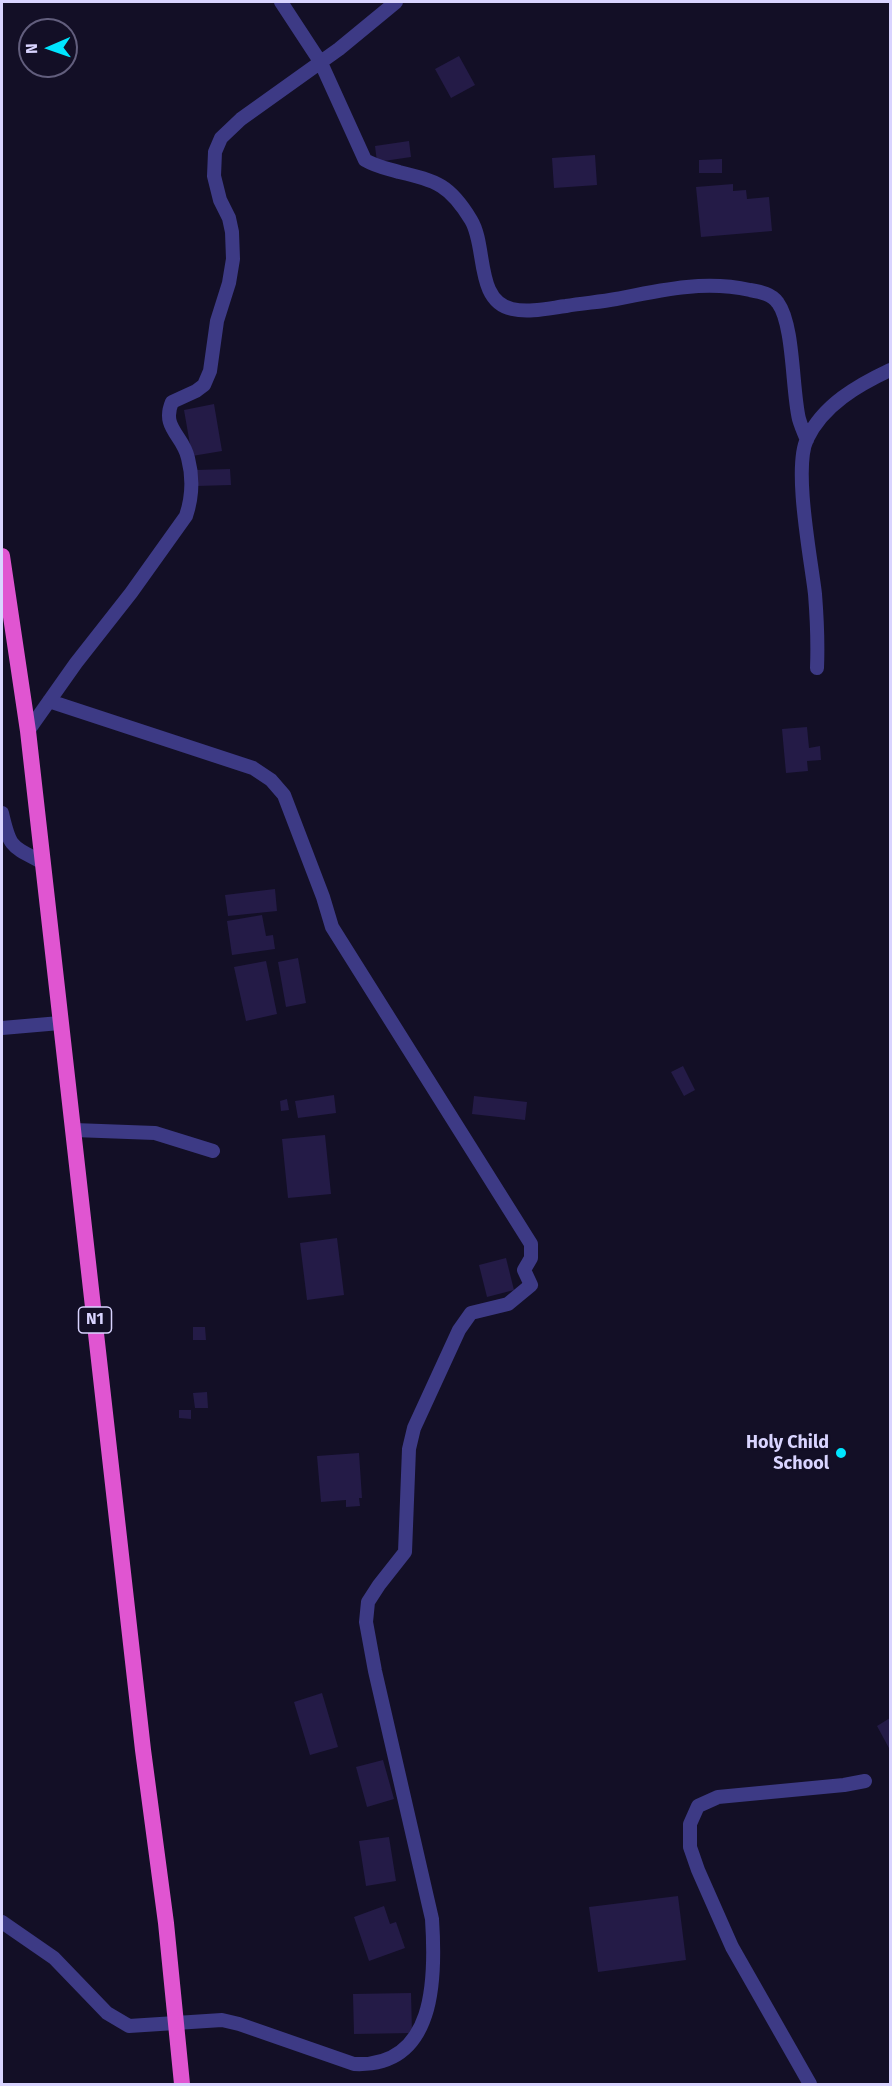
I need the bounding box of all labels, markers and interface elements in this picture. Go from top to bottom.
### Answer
north arrow [18,18,78,78]
text: N [22,43,41,54]
road number: N1 [78,1307,112,1333]
place label: Holy Child School [746,1432,829,1474]
marker: Holy Child School [834,1446,848,1460]

